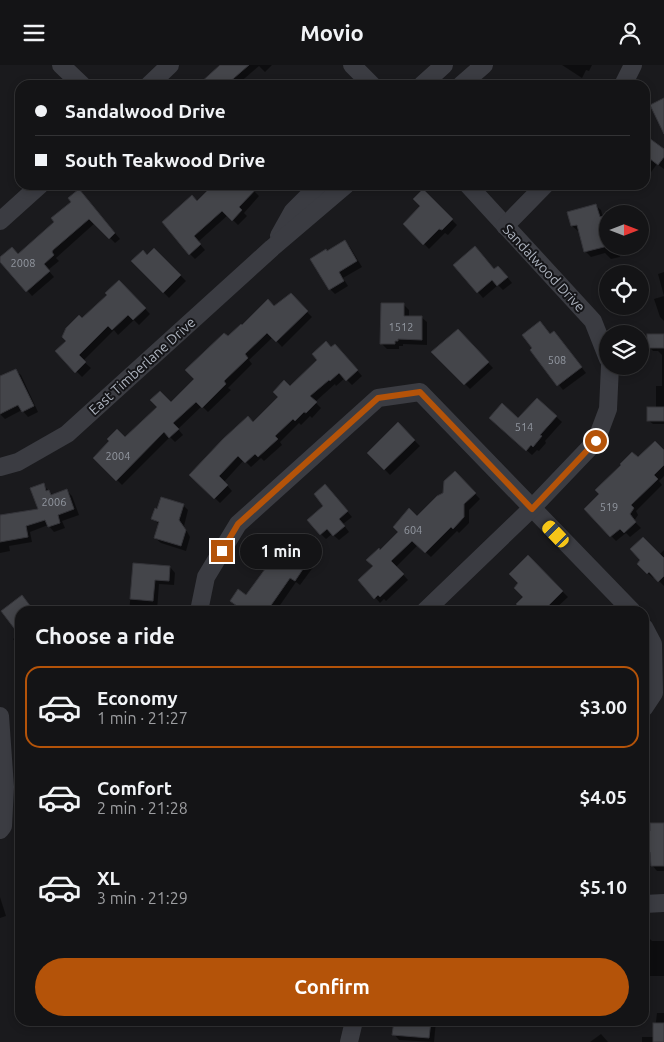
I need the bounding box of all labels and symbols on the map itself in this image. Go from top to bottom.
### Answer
north arrow [599,205,649,255]
street label: Sandalwood Drive [500,221,588,315]
house number: 2008 [11,257,35,269]
street label: East Timberlane Drive [86,314,198,418]
house number: 1512 [389,321,413,333]
house number: 508 [548,354,566,366]
house number: 514 [515,421,533,433]
route start [585,430,607,452]
house number: 2004 [106,450,130,462]
house number: 2006 [42,496,66,508]
house number: 519 [600,501,618,513]
car [540,518,571,550]
house number: 604 [404,524,422,536]
callout: 1 min [240,533,322,569]
route end [211,540,233,562]

